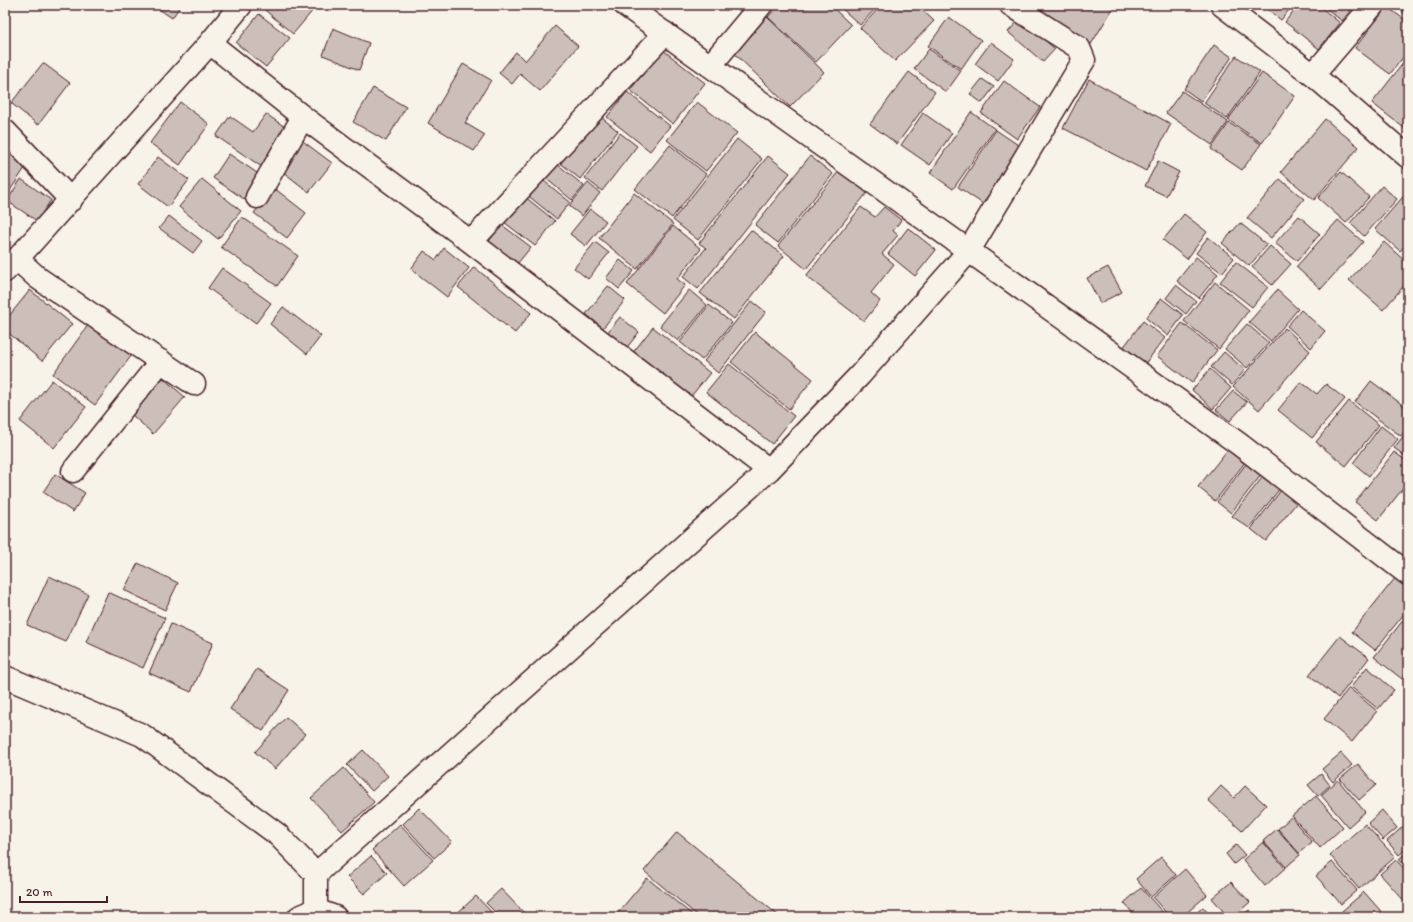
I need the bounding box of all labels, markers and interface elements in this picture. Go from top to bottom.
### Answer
scale bar [20,878,107,904]
text: 20 m [26,885,53,899]

